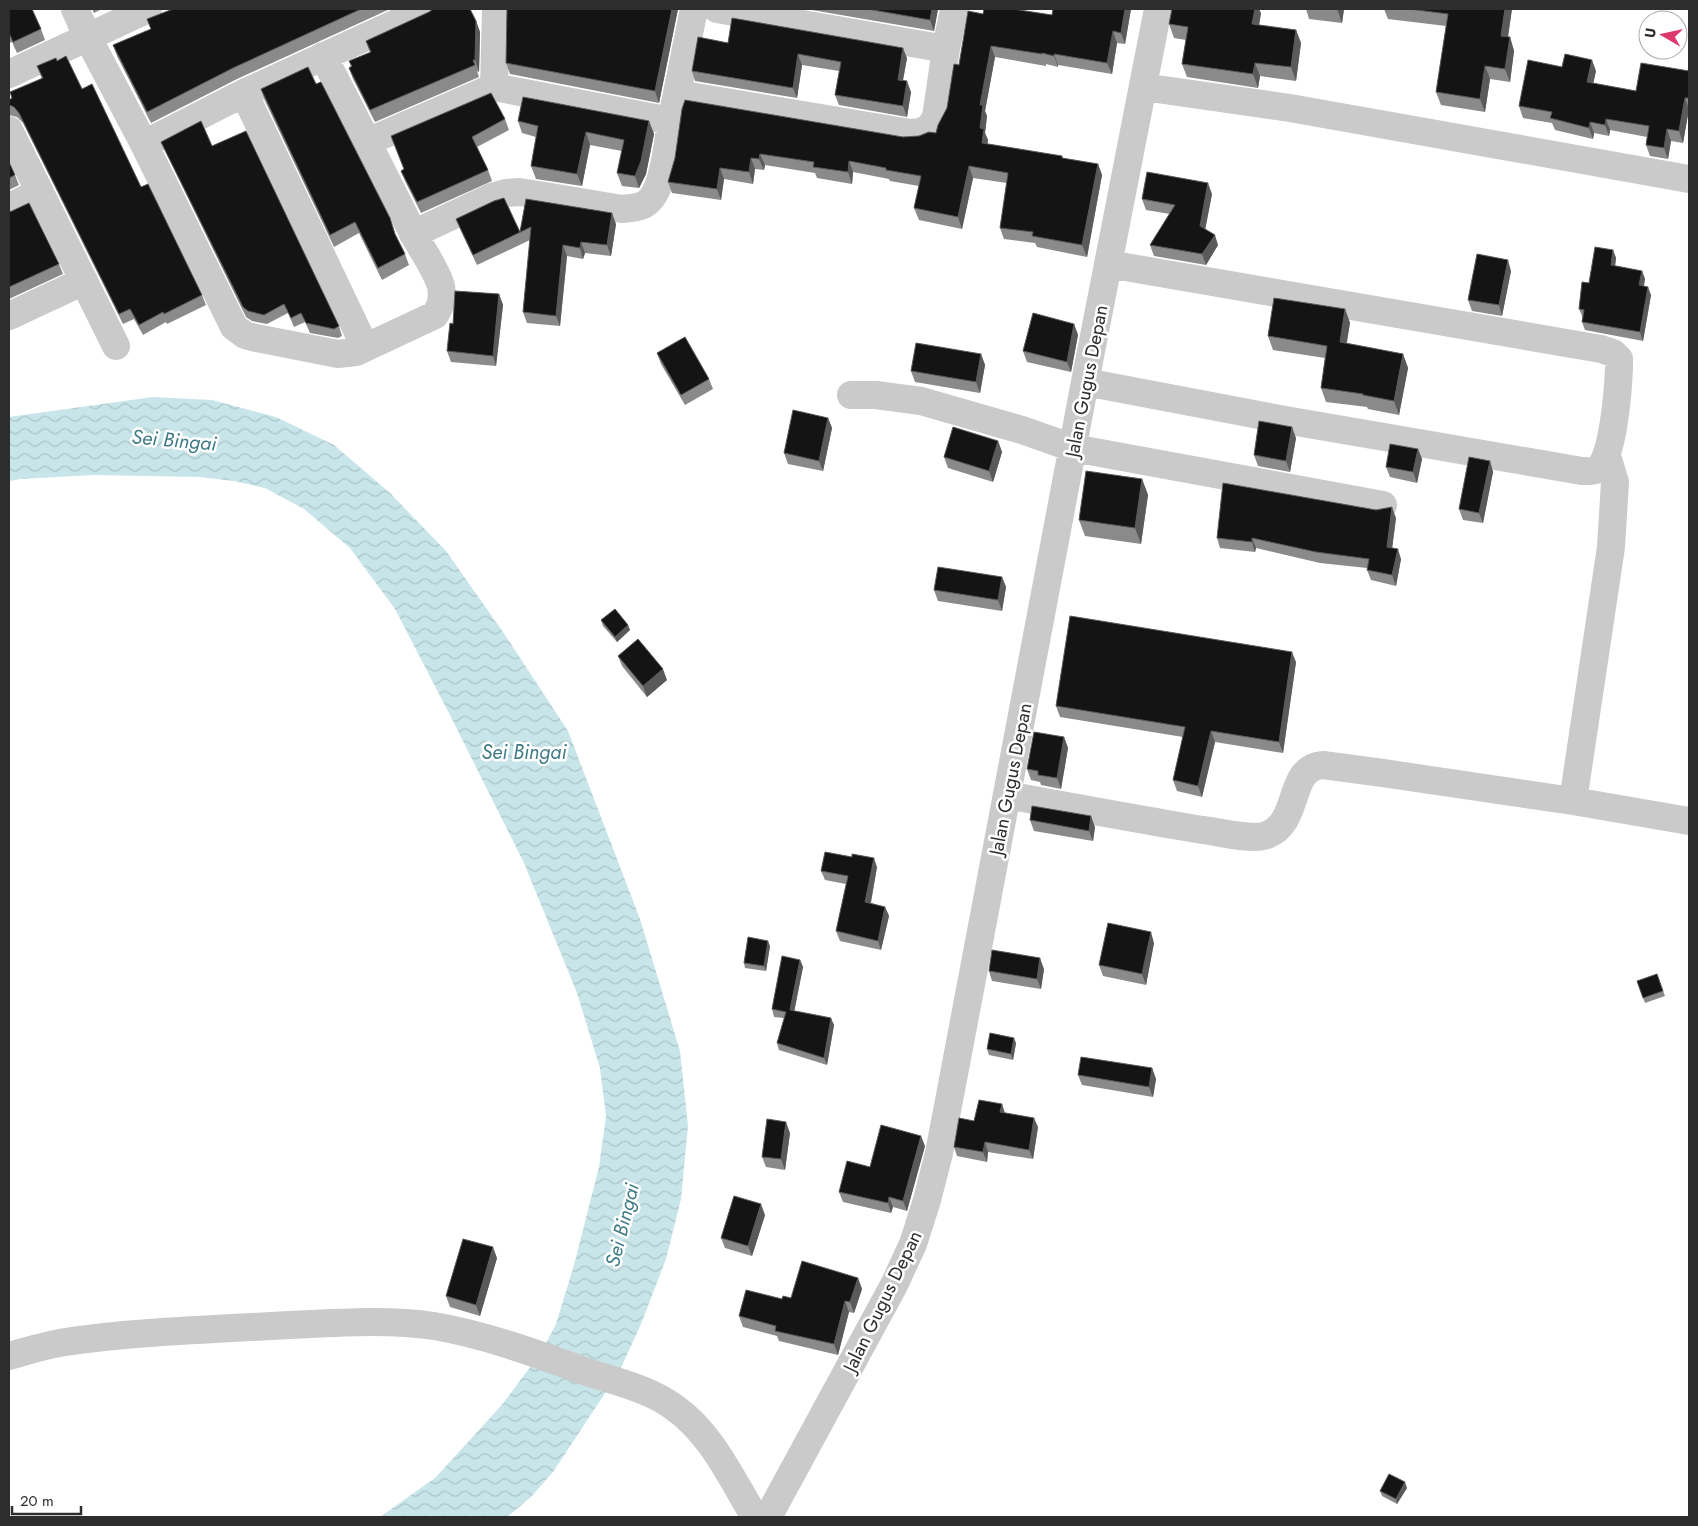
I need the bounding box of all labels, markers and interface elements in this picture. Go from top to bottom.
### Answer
north arrow [1638,10,1688,60]
text: U [1640,27,1661,39]
street label: Jalan Gugus Depan [1058,303,1114,462]
water label: Sei Bingai [130,422,218,459]
street label: Jalan Gugus Depan [982,701,1038,860]
water label: Sei Bingai [482,738,567,767]
water label: Sei Bingai [598,1179,647,1270]
street label: Jalan Gugus Depan [835,1226,928,1379]
scale bar [12,1484,81,1516]
text: 20 m [20,1490,54,1512]

